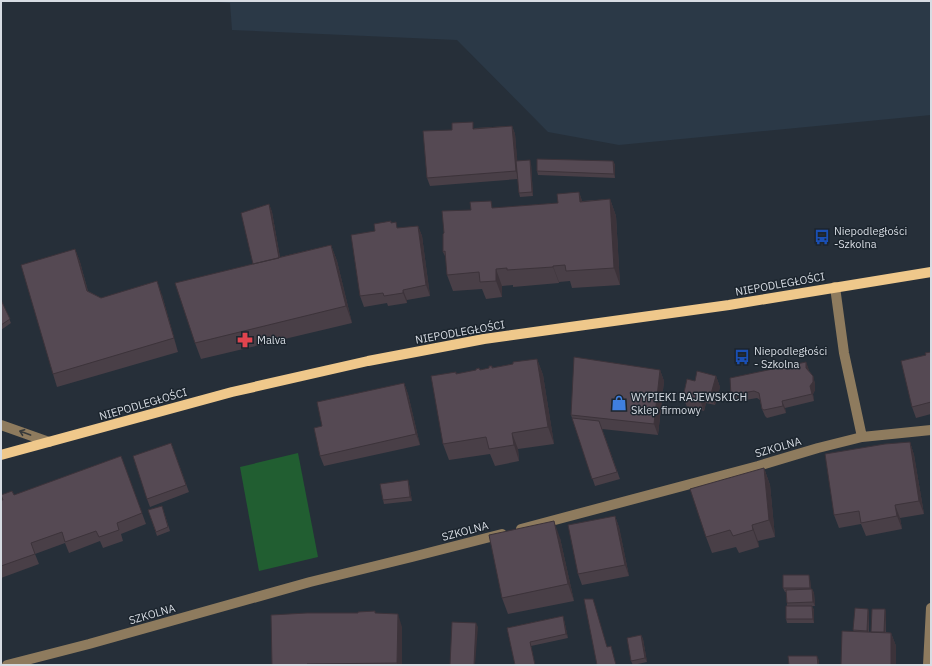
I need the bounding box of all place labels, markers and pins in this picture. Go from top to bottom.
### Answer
place label: Niepodległości -Szkolna [834,224,907,251]
bus stop icon: Niepodległości -Szkolna [813,228,831,246]
pharmacy icon: Malva [236,331,254,349]
place label: Malva [257,333,286,347]
place label: Niepodległości - Szkolna [754,344,827,371]
bus stop icon: Niepodległości - Szkolna [733,348,751,366]
place label: WYPIEKI RAJEWSKICH Sklep firmowy [631,390,747,417]
shop icon: WYPIEKI RAJEWSKICH Sklep firmowy [610,394,628,412]

